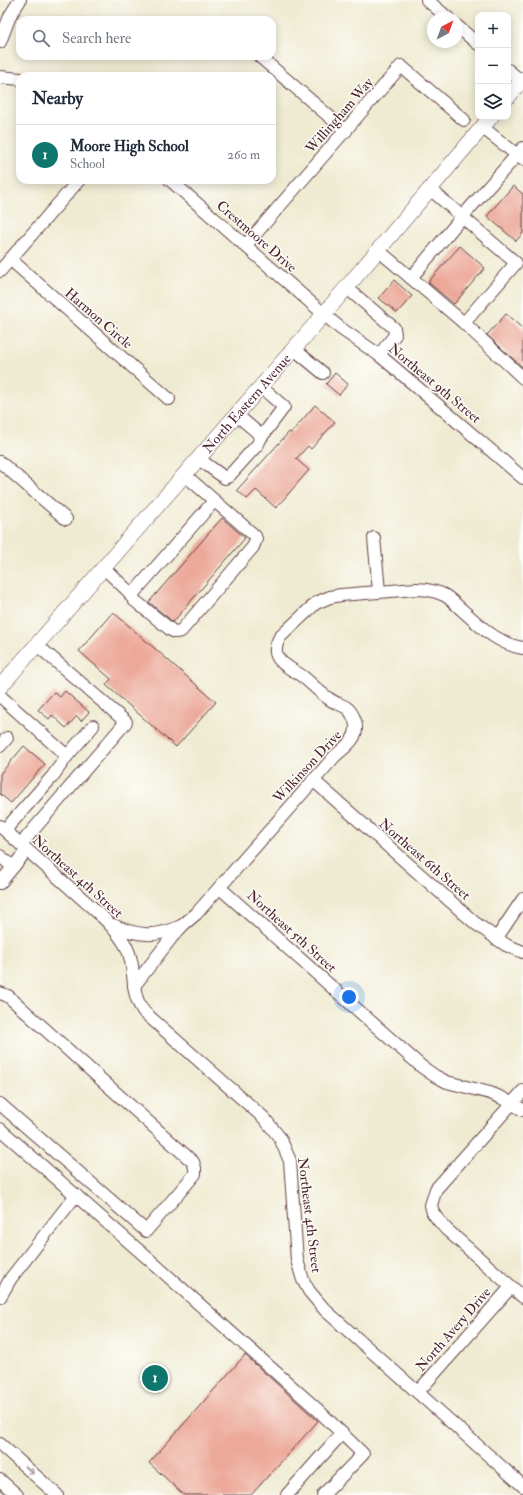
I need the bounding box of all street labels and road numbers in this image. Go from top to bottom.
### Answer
street label: Willingham Way [301,73,378,158]
street label: Crestmoore Drive [213,197,300,276]
street label: Harmon Circle [61,284,136,353]
street label: Northeast 9th Street [385,340,485,427]
street label: North Eastern Avenue [199,350,295,457]
street label: Wilkinson Drive [269,726,345,807]
street label: Northeast 6th Street [375,815,474,904]
street label: Northeast 4th Street [29,831,127,922]
street label: Northeast 5th Street [243,887,340,976]
street label: Northeast 4th Street [294,1156,325,1274]
street label: North Avery Drive [412,1284,495,1375]

